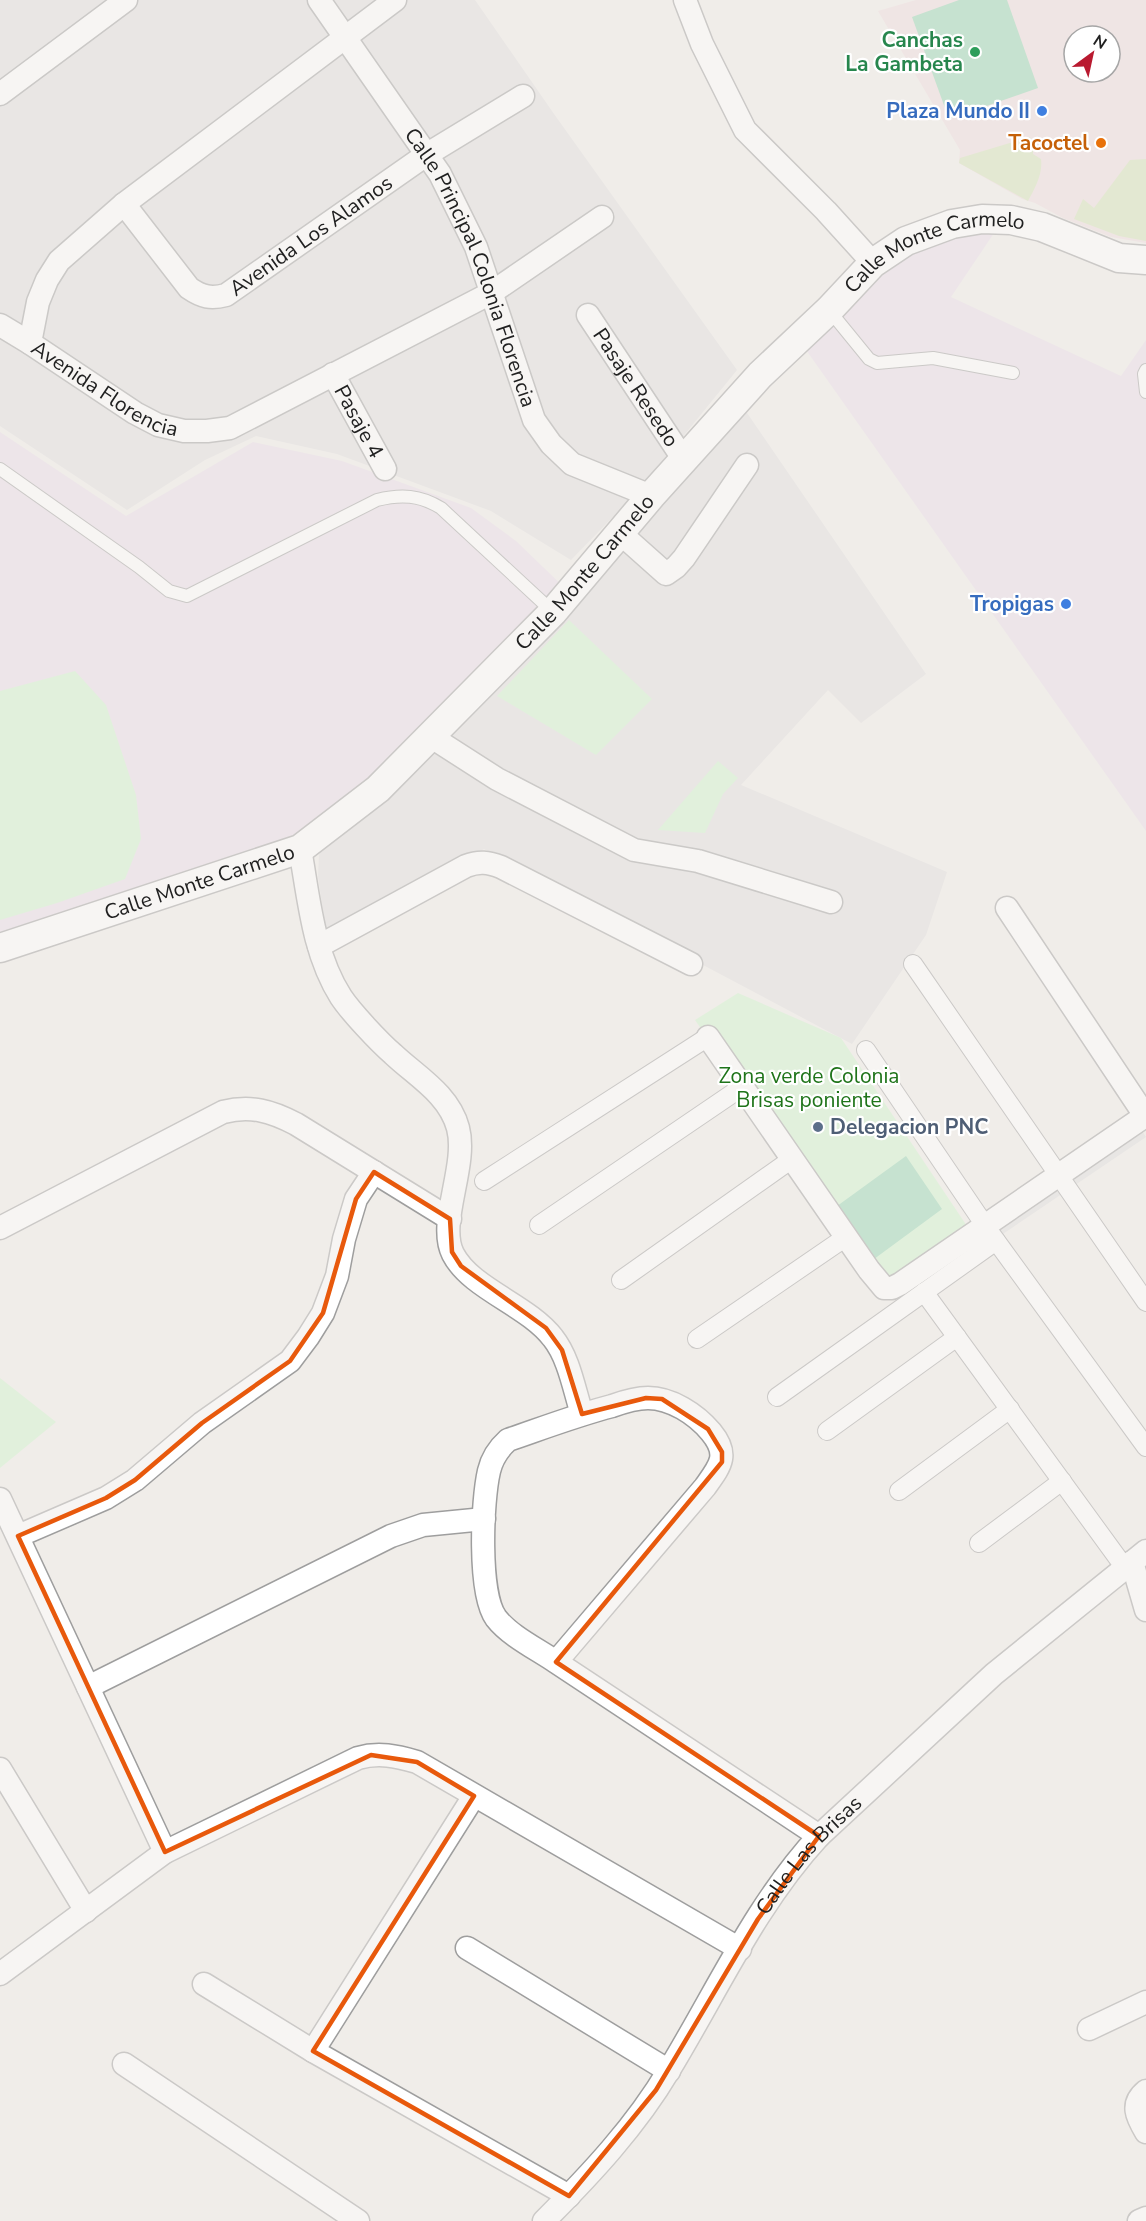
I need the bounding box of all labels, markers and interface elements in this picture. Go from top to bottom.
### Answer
north arrow [1062,24,1122,84]
place label: Canchas La Gambeta [845,26,963,78]
text: N [1089,30,1111,55]
marker: Canchas La Gambeta [968,45,982,59]
place label: Plaza Mundo II [886,97,1030,125]
marker: Plaza Mundo II [1035,104,1049,118]
street label: Calle Principal Colonia Florencia [398,122,543,411]
place label: Tacoctel [1008,129,1089,157]
marker: Tacoctel [1094,136,1108,150]
street label: Avenida Los Alamos [224,169,398,302]
street label: Calle Monte Carmelo [838,205,1028,299]
street label: Pasaje Resedo [587,323,686,452]
street label: Avenida Florencia [26,334,181,443]
street label: Pasaje 4 [328,380,390,463]
street label: Calle Monte Carmelo [509,488,661,656]
place label: Tropigas [970,590,1054,618]
marker: Tropigas [1059,597,1073,611]
street label: Calle Monte Carmelo [101,838,298,927]
park label: Zona verde Colonia Brisas poniente [718,1062,900,1114]
place label: Delegacion PNC [830,1113,989,1141]
marker: Delegacion PNC [811,1120,825,1134]
street label: Calle Las Brisas [749,1789,868,1920]

